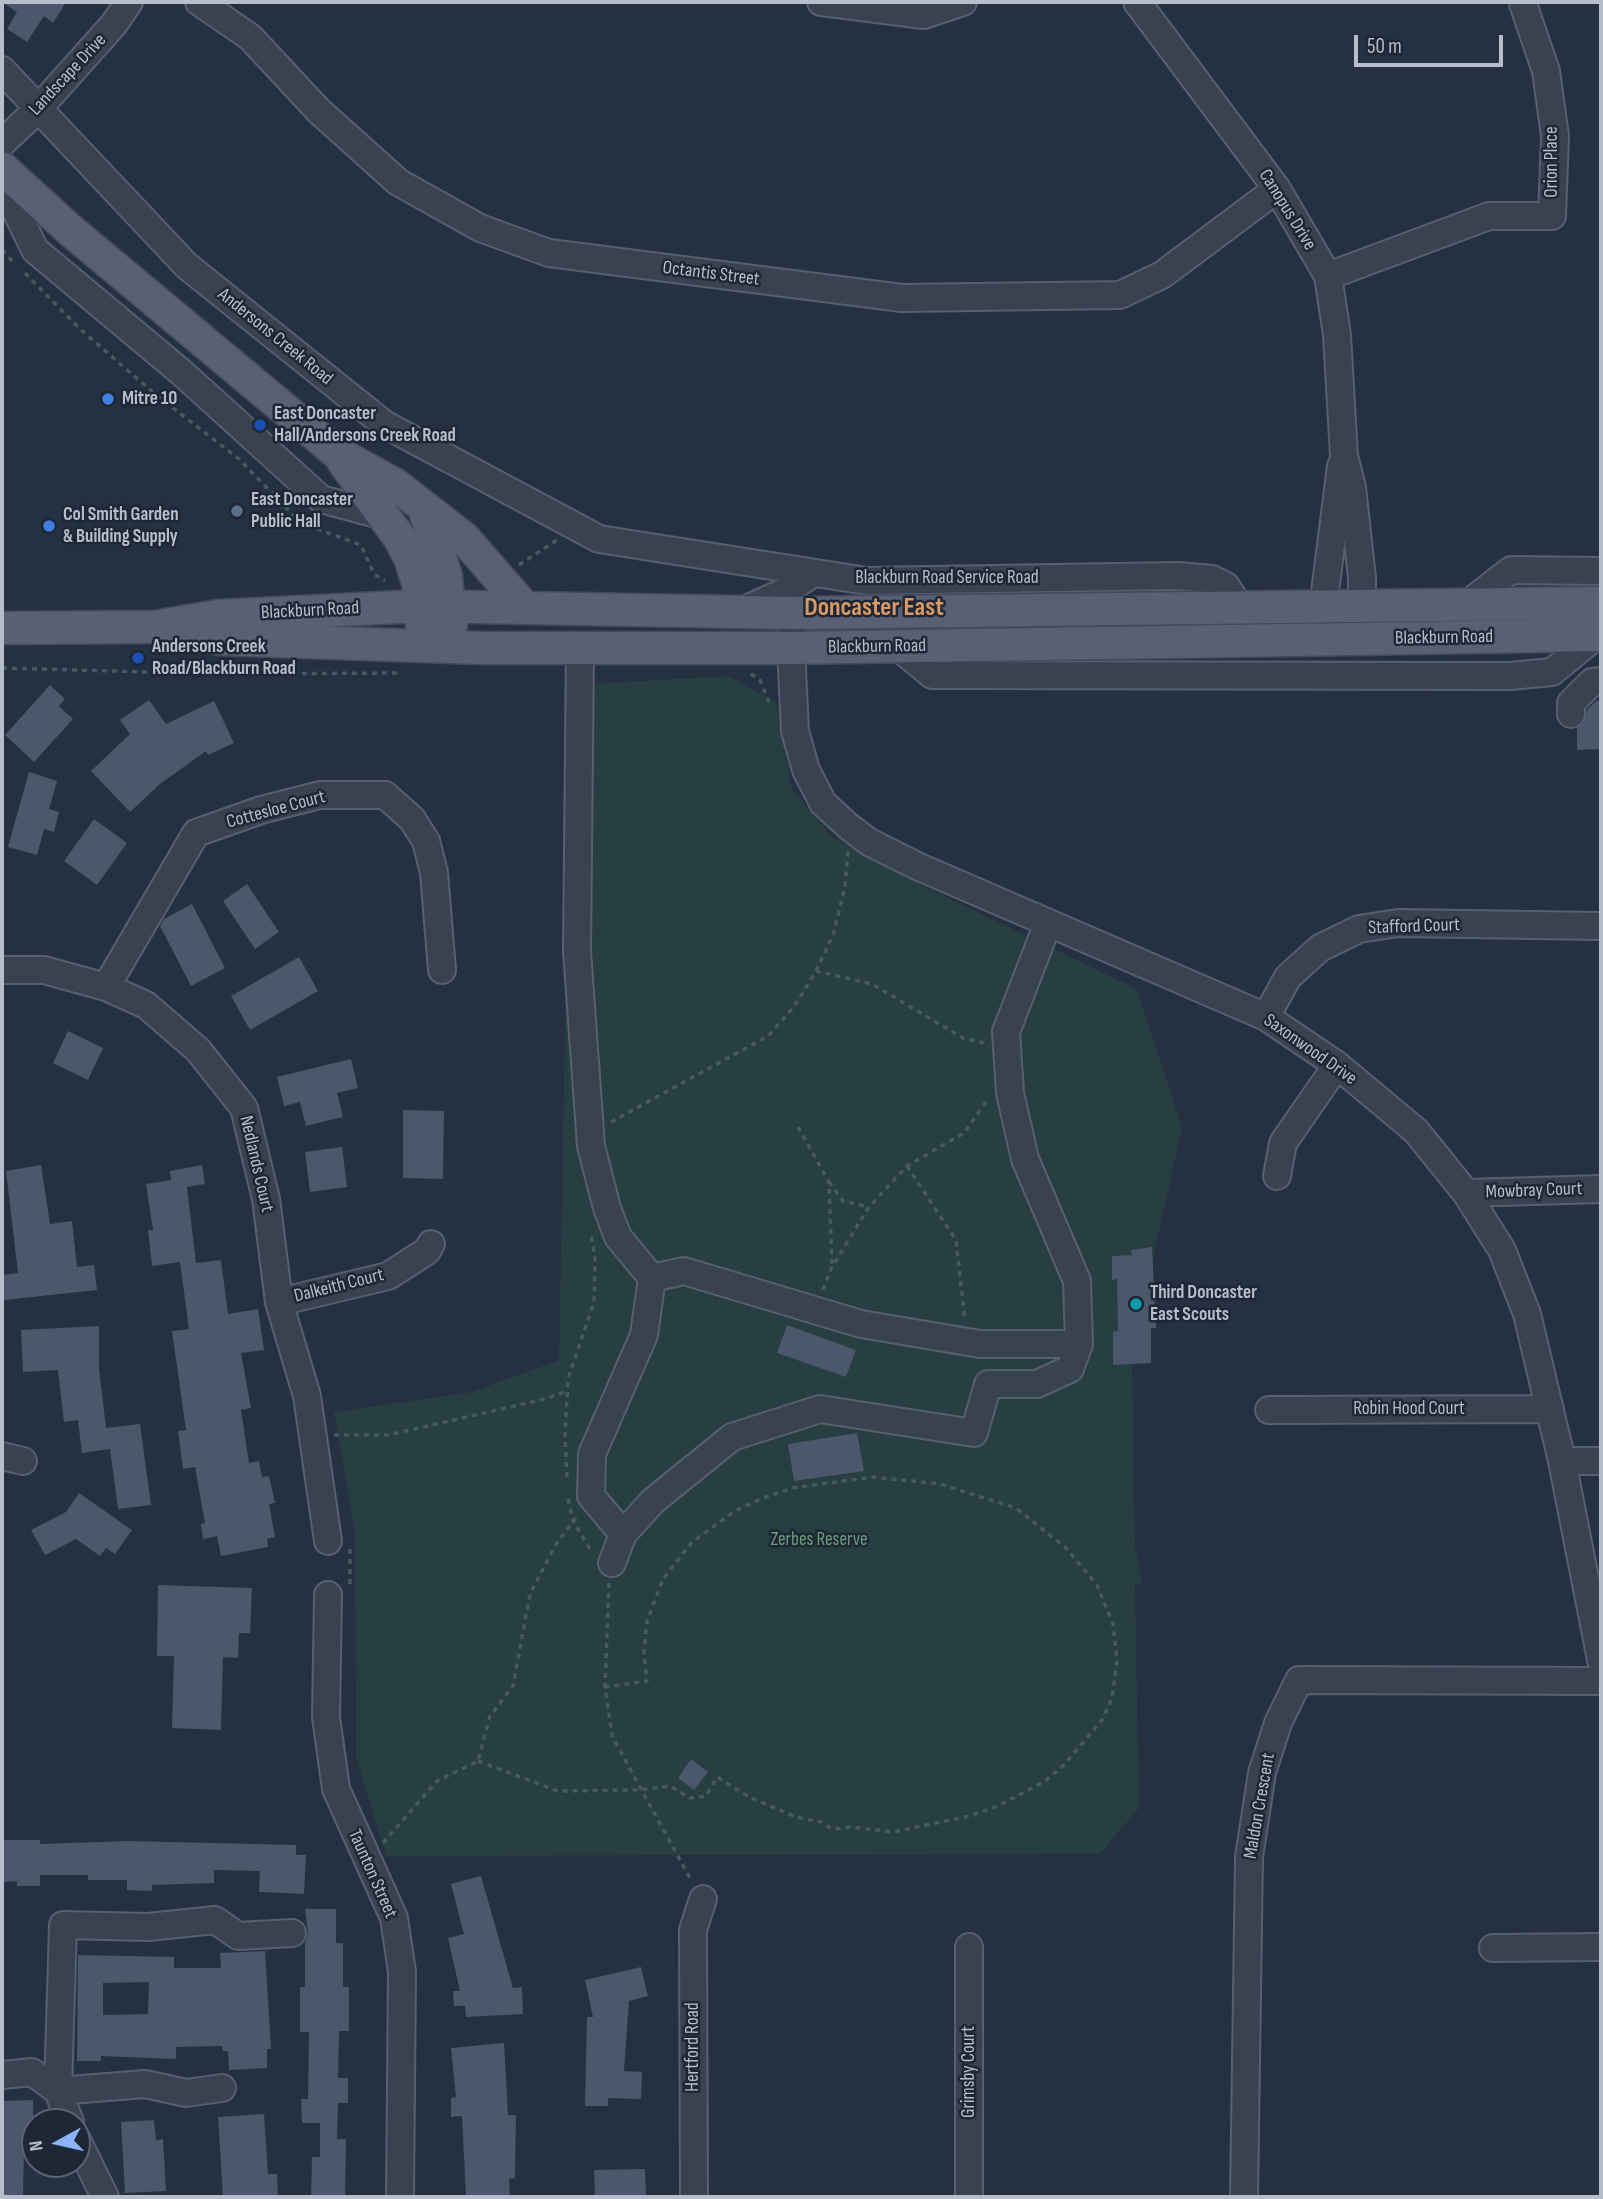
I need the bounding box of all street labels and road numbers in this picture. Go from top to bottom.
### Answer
street label: Landscape Drive [24,29,112,121]
street label: Orion Place [1541,126,1563,198]
street label: Canopus Drive [1253,165,1321,255]
street label: Octantis Street [661,257,761,291]
street label: Andersons Creek Road [213,284,337,390]
street label: Blackburn Road Service Road [855,567,1039,589]
street label: Blackburn Road [260,597,360,625]
street label: Blackburn Road [1395,626,1493,650]
street label: Blackburn Road [828,635,926,659]
street label: Cottesloe Court [224,786,328,834]
street label: Stafford Court [1368,914,1460,940]
street label: Saxonwood Drive [1259,1009,1361,1091]
street label: Nedlands Court [234,1114,278,1214]
street label: Mowbray Court [1485,1178,1583,1204]
street label: Dalkeith Court [292,1264,386,1308]
street label: Robin Hood Court [1353,1398,1465,1420]
street label: Maldon Crescent [1239,1751,1281,1861]
street label: Taunton Street [342,1826,402,1922]
street label: Hertford Road [682,2002,704,2092]
street label: Grimsby Court [958,2026,980,2118]

